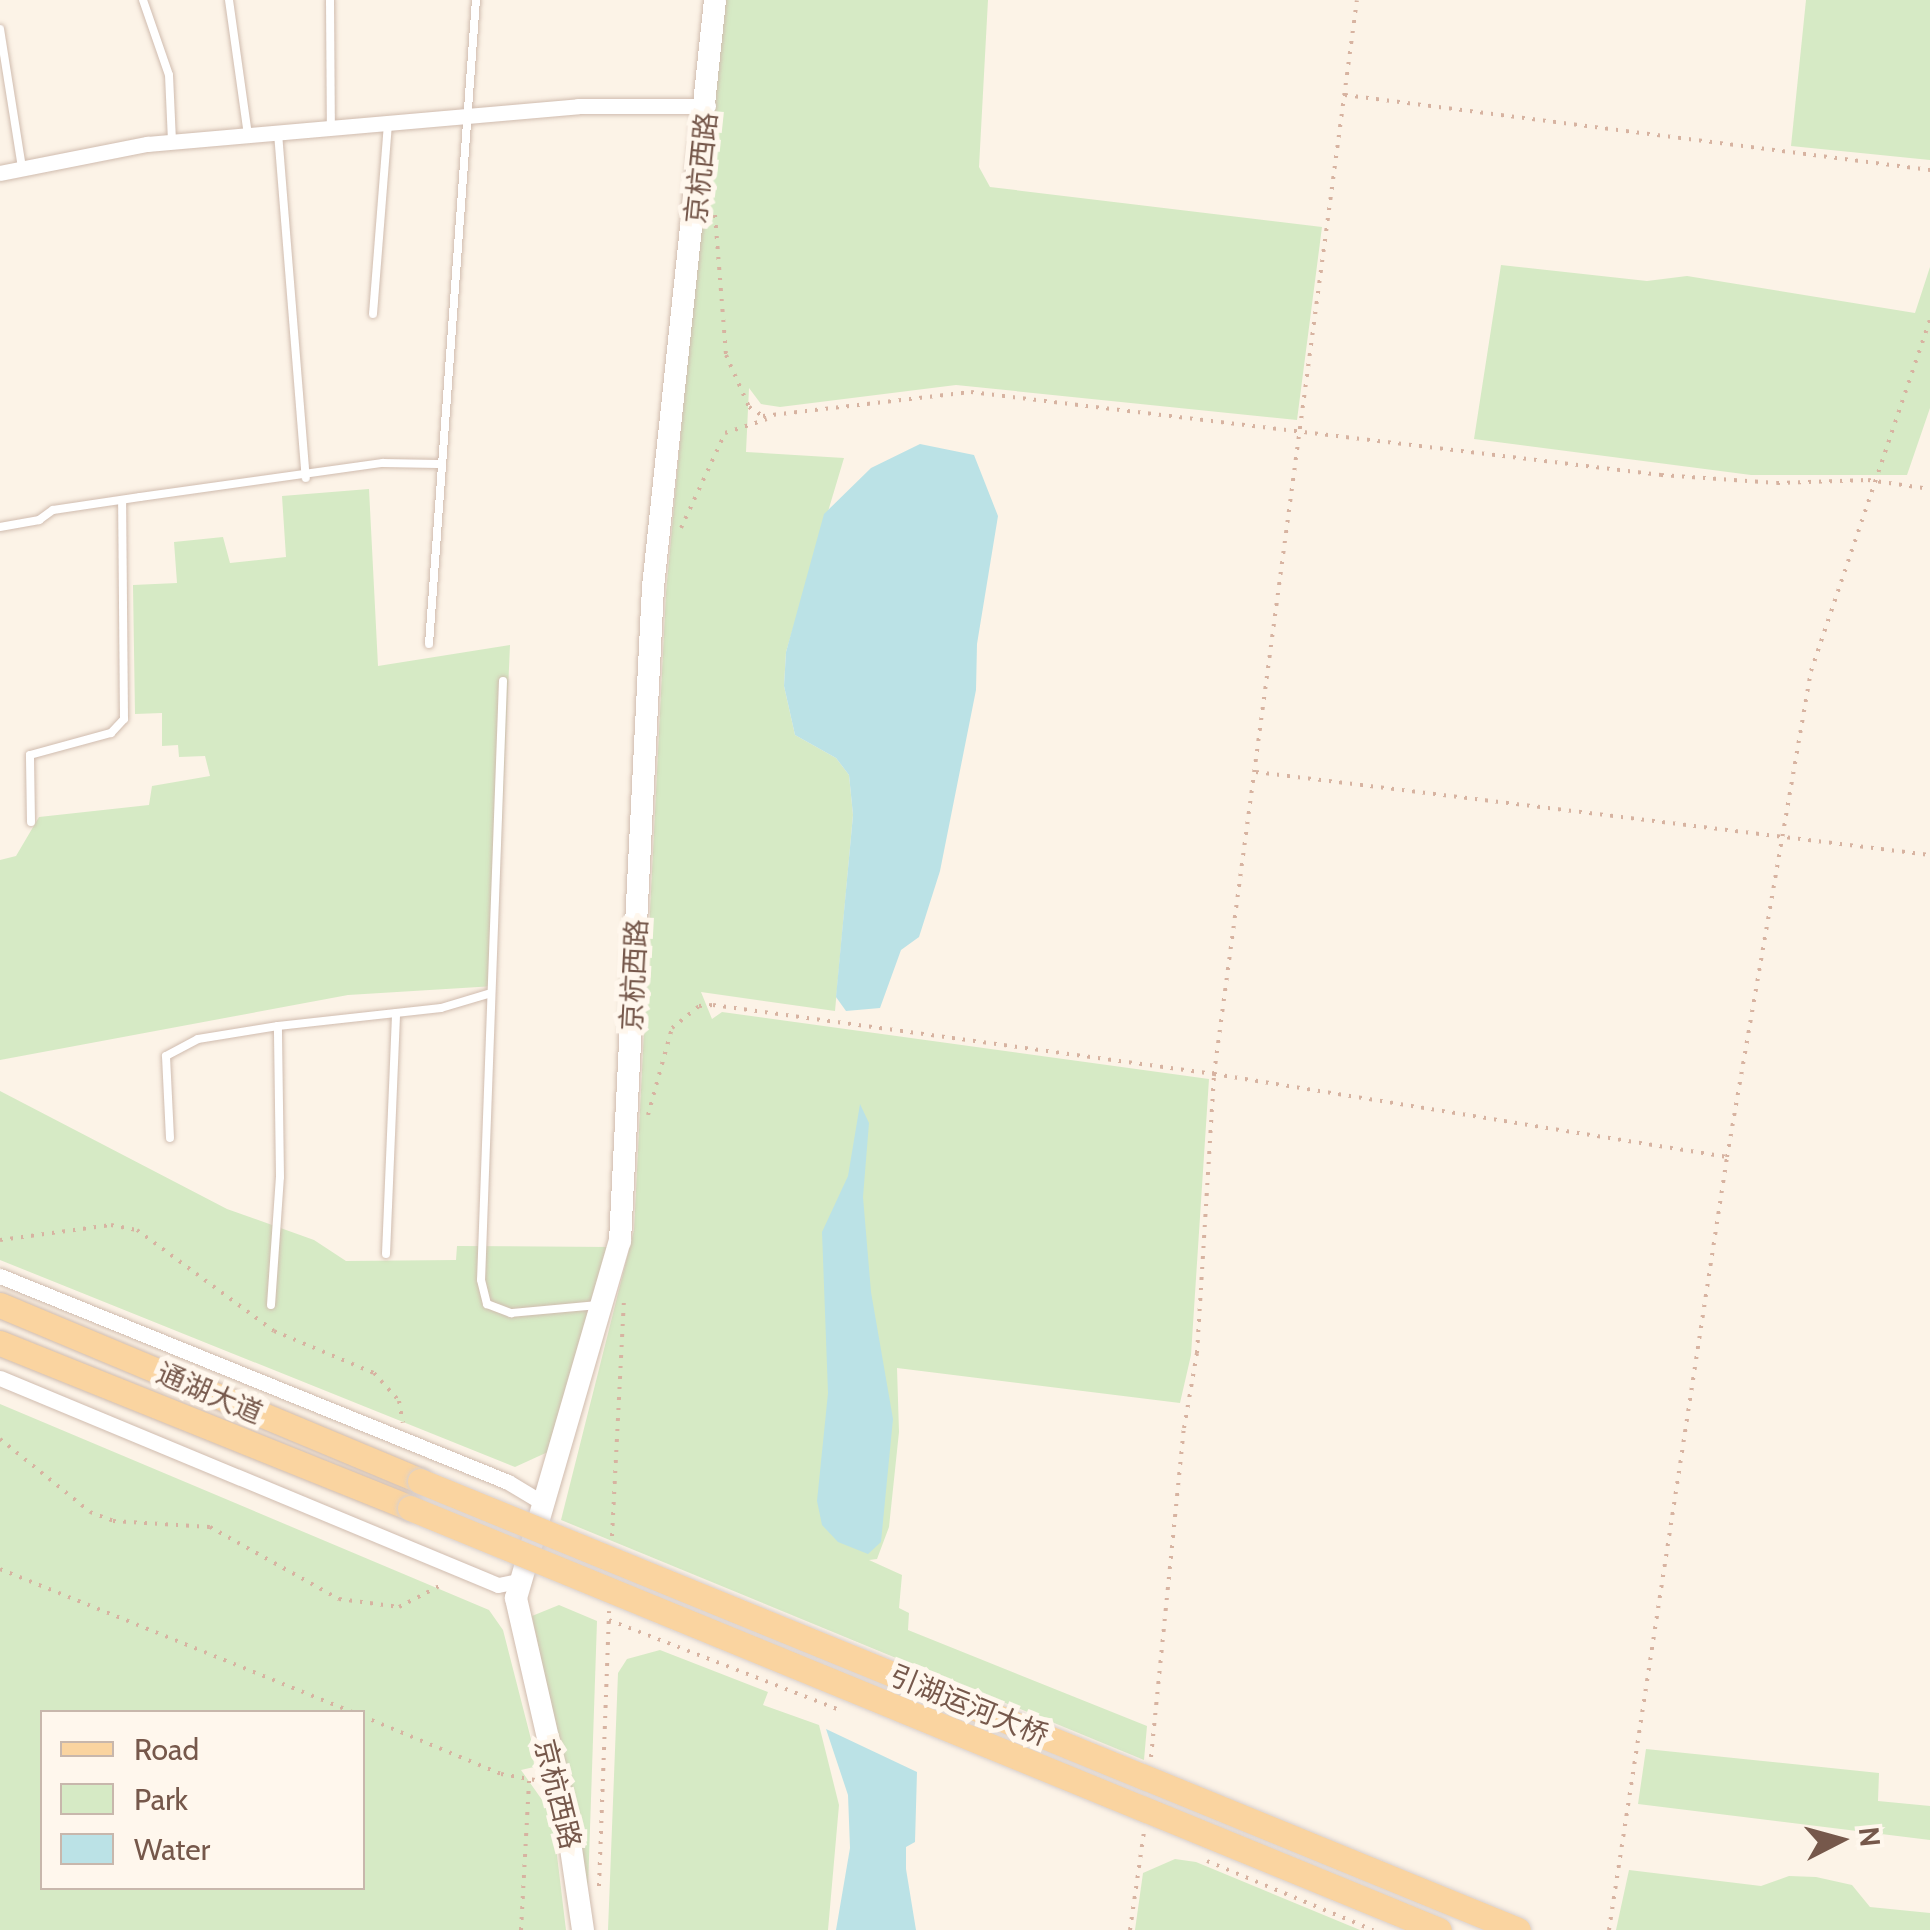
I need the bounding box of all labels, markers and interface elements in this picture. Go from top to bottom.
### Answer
street label: 京杭西路 [678,111,724,225]
street label: 京杭西路 [614,918,654,1032]
street label: 通湖大道 [152,1356,268,1430]
street label: 引湖运河大桥 [885,1658,1053,1752]
legend [40,1710,365,1890]
text: Road [134,1731,199,1768]
street label: 京杭西路 [528,1736,588,1852]
text: Park [134,1781,188,1818]
north arrow [1790,1790,1890,1890]
text: N [1852,1825,1888,1848]
text: Water [134,1831,210,1868]

